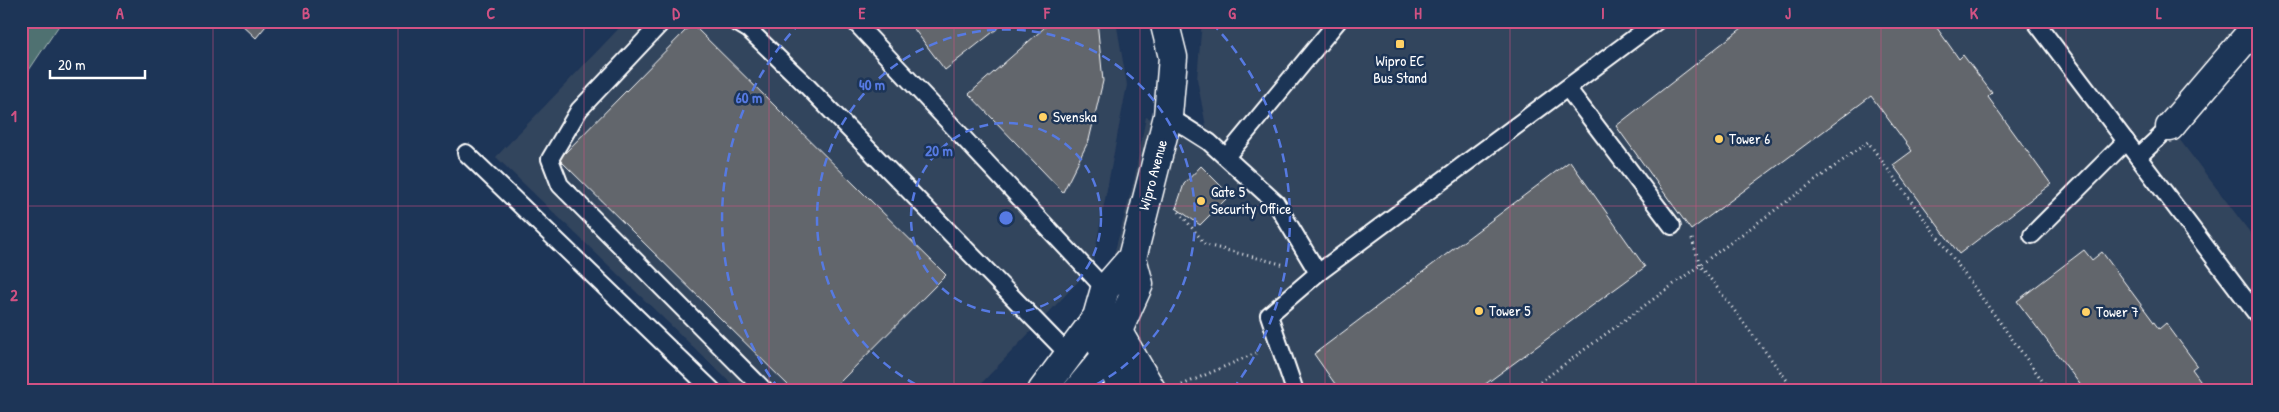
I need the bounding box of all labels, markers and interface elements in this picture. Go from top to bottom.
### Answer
text: A [116,2,124,24]
text: B [302,2,310,24]
text: C [487,2,496,24]
text: D [672,2,680,24]
text: E [858,2,866,24]
text: F [1043,2,1051,24]
text: G [1228,2,1236,24]
text: H [1414,2,1422,24]
text: I [1601,2,1605,24]
text: J [1785,2,1791,24]
text: K [1970,2,1979,24]
text: L [2156,2,2162,24]
marker: Wipro EC Bus Stand [1394,38,1406,50]
scale bar [50,48,145,80]
place label: Wipro EC Bus Stand [1373,50,1427,88]
text: 20 m [58,54,85,75]
text: 40 m [859,74,885,95]
text: 60 m [736,87,762,108]
text: 1 [11,105,17,127]
place label: Svenska [1053,106,1097,127]
marker: Svenska [1037,111,1049,123]
place label: Tower 6 [1729,128,1770,149]
marker: Tower 6 [1713,133,1725,145]
street label: Wipro Avenue [1133,137,1172,213]
text: 20 m [925,140,953,161]
place label: Gate 5 Security Office [1211,181,1291,219]
marker: Gate 5 Security Office [1195,195,1207,207]
centre of rings [997,209,1015,227]
text: 2 [10,284,18,306]
place label: Tower 5 [1489,300,1531,321]
place label: Tower 7 [2096,301,2139,322]
marker: Tower 5 [1473,305,1485,317]
marker: Tower 7 [2080,306,2092,318]

